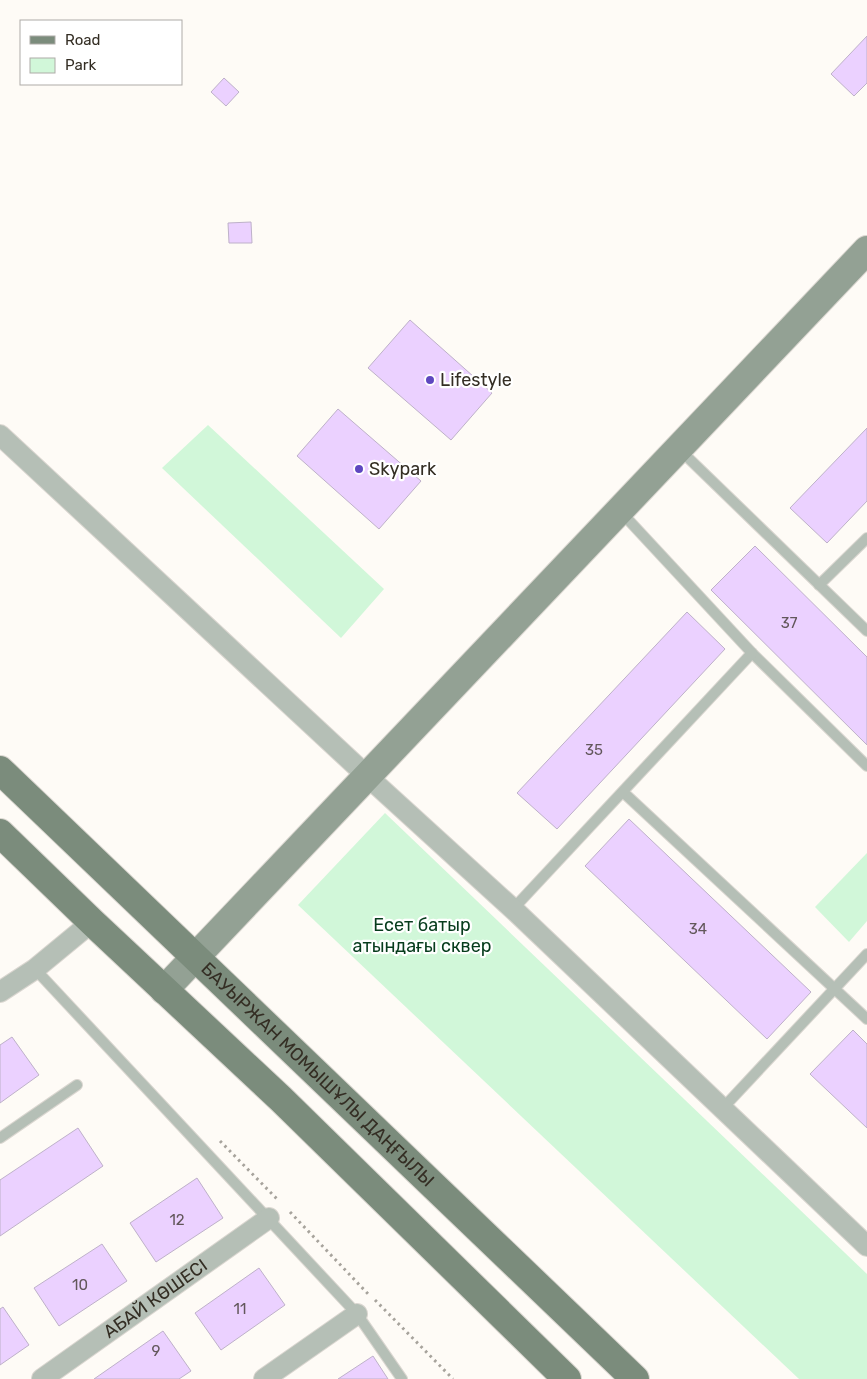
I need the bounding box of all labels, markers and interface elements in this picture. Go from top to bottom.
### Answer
legend [20,20,182,85]
text: Road [65,31,101,49]
text: Park [65,56,96,74]
place label: Lifestyle [440,369,512,391]
marker: Lifestyle [424,374,436,386]
place label: Skypark [369,458,437,480]
marker: Skypark [353,463,365,475]
house number: 37 [781,614,798,632]
house number: 35 [585,741,603,759]
park label: Есет батыр атындағы сквер [353,914,491,957]
house number: 34 [689,920,707,938]
street label: БАУЫРЖАН МОМЫШҰЛЫ ДАҢҒЫЛЫ [197,958,439,1191]
house number: 12 [169,1211,185,1229]
street label: АБАЙ КӨШЕСІ [99,1254,212,1343]
house number: 10 [72,1276,88,1294]
house number: 11 [234,1300,246,1318]
house number: 9 [152,1342,161,1360]

